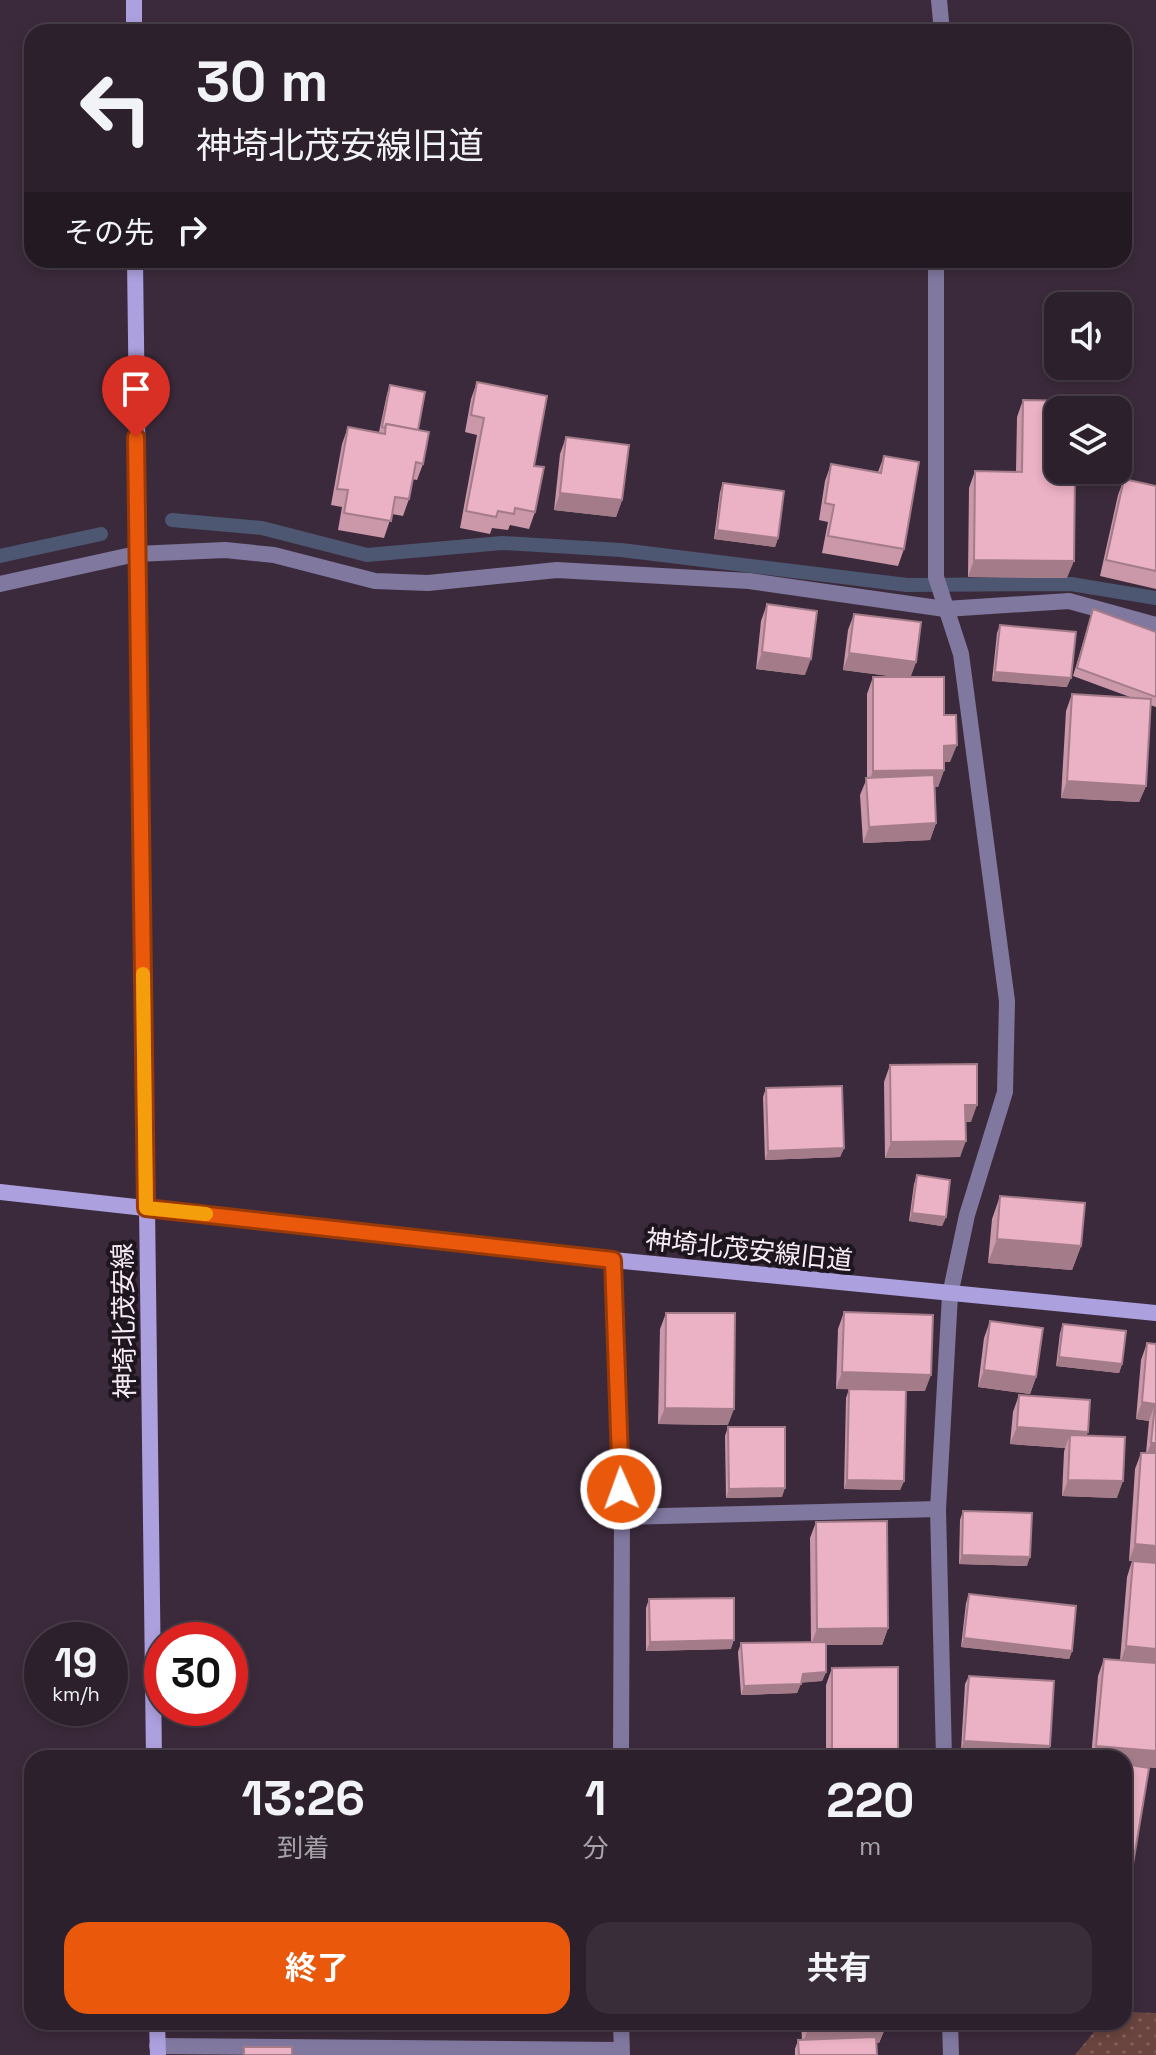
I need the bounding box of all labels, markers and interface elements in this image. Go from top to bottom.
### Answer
text: 30 m [196,46,328,117]
icon: left [64,56,168,160]
text: 神埼北茂安線旧道 [196,123,484,169]
icon: right [170,208,214,252]
text: その先 [64,213,154,252]
map controls [1044,292,1132,484]
button: sound [1044,292,1132,380]
pin [102,355,170,437]
icon: arrive [114,367,158,411]
button: layers [1044,396,1132,484]
street label: 神埼北茂安線旧道 [644,1222,854,1278]
street label: 神埼北茂安線 [106,1243,142,1399]
position arrow [579,1447,663,1531]
speed limit sign: 30 [144,1622,248,1726]
text: 19 [55,1638,97,1689]
text: km/h [52,1681,100,1707]
text: 13:26 [242,1768,365,1829]
text: 1 [585,1768,606,1829]
text: 220 [826,1770,914,1831]
text: m [859,1829,881,1863]
text: 到着 [277,1831,329,1865]
text: 分 [583,1831,609,1865]
button: 終了 [64,1922,570,2014]
button: 共有 [586,1922,1092,2014]

